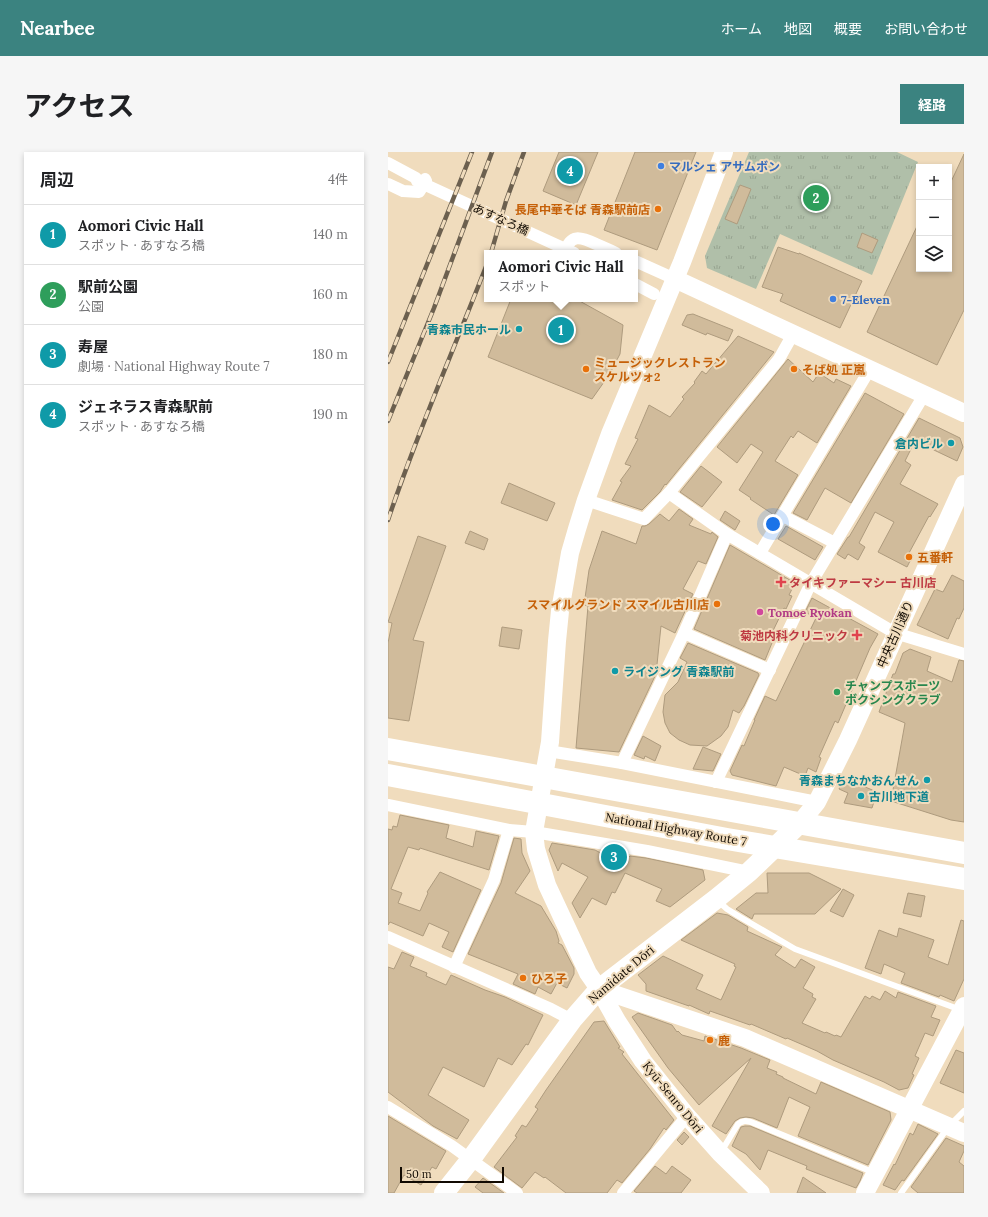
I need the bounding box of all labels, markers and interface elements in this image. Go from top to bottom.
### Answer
text: Nearbee [20,16,95,40]
text: ホーム [720,20,762,38]
text: 地図 [784,20,812,38]
text: 概要 [834,20,862,38]
text: お問い合わせ [884,20,968,38]
button: 経路 [900,84,964,124]
text: アクセス [24,88,135,124]
pin: 4 [557,156,583,186]
place label: マルシェ アサムボン [669,159,780,174]
marker: マルシェ アサムボン [656,161,666,171]
map controls [916,164,952,272]
button: + [916,164,952,200]
text: 周辺 [40,169,74,191]
text: 4件 [328,171,348,188]
pin: 2 [803,183,829,213]
street label: あすなろ橋 [471,200,531,238]
button: − [916,200,952,236]
place label: 長尾中華そば 青森駅前店 [515,202,650,217]
marker: 長尾中華そば 青森駅前店 [653,204,663,214]
text: Aomori Civic Hall [78,216,204,235]
text: 1 [50,226,56,243]
text: 140 m [313,226,348,243]
button: layers [916,236,952,272]
text: スポット · あすなろ橋 [78,237,205,254]
popup [484,250,638,302]
text: Aomori Civic Hall [498,257,624,276]
text: 駅前公園 [78,277,138,296]
text: スポット [498,278,550,295]
text: 2 [50,286,56,303]
text: 160 m [313,286,348,303]
place label: 7-Eleven [841,292,890,307]
marker: 7-Eleven [828,294,838,304]
text: 公園 [78,298,104,315]
pin: 1 [548,315,574,345]
place label: 青森市民ホール [427,322,511,337]
marker: 青森市民ホール [514,324,524,334]
text: 寿屋 [78,337,108,356]
text: 3 [49,346,57,363]
text: 180 m [313,346,348,363]
place label: ミュージックレストラン スケルツォ2 [594,355,726,384]
text: 劇場 · National Highway Route 7 [78,358,269,375]
place label: そば処 正嵐 [802,362,865,377]
marker: ミュージックレストラン スケルツォ2 [581,364,591,374]
marker: そば処 正嵐 [789,364,799,374]
text: ジェネラス青森駅前 [78,397,213,416]
text: 4 [49,406,57,423]
text: 190 m [313,406,348,423]
text: スポット · あすなろ橋 [78,418,205,435]
place label: 倉内ビル [895,436,943,451]
marker: 倉内ビル [946,438,956,448]
your location [763,514,783,534]
place label: 五番軒 [917,550,953,565]
marker: 五番軒 [904,552,914,562]
place label: タイキファーマシー 古川店 [789,575,936,590]
marker: タイキファーマシー 古川店 [776,577,786,587]
place label: スマイルグランド スマイル古川店 [527,597,709,612]
street label: 中央古川通り [874,598,916,670]
marker: スマイルグランド スマイル古川店 [712,599,722,609]
place label: Tomoe Ryokan [768,605,852,620]
marker: Tomoe Ryokan [755,607,765,617]
place label: 菊池内科クリニック [740,628,848,643]
marker: 菊池内科クリニック [851,629,863,641]
place label: ライジング 青森駅前 [623,664,734,679]
marker: ライジング 青森駅前 [610,666,620,676]
place label: チャンプスポーツ ボクシングクラブ [845,678,941,707]
marker: チャンプスポーツ ボクシングクラブ [832,687,842,697]
place label: 青森まちなかおんせん [799,773,919,788]
marker: 青森まちなかおんせん [922,775,932,785]
place label: 古川地下道 [869,789,929,804]
marker: 古川地下道 [856,791,866,801]
street label: National Highway Route 7 [604,809,748,849]
pin: 3 [601,842,627,872]
street label: Namidate Dōri [585,942,657,1006]
place label: ひろ子 [531,971,567,986]
marker: ひろ子 [518,973,528,983]
place label: 鹿 [718,1033,730,1048]
marker: 鹿 [705,1035,715,1045]
street label: Kyū-Senro Dōri [640,1058,706,1136]
scale bar [400,1165,504,1184]
text: 50 m [406,1167,432,1181]

